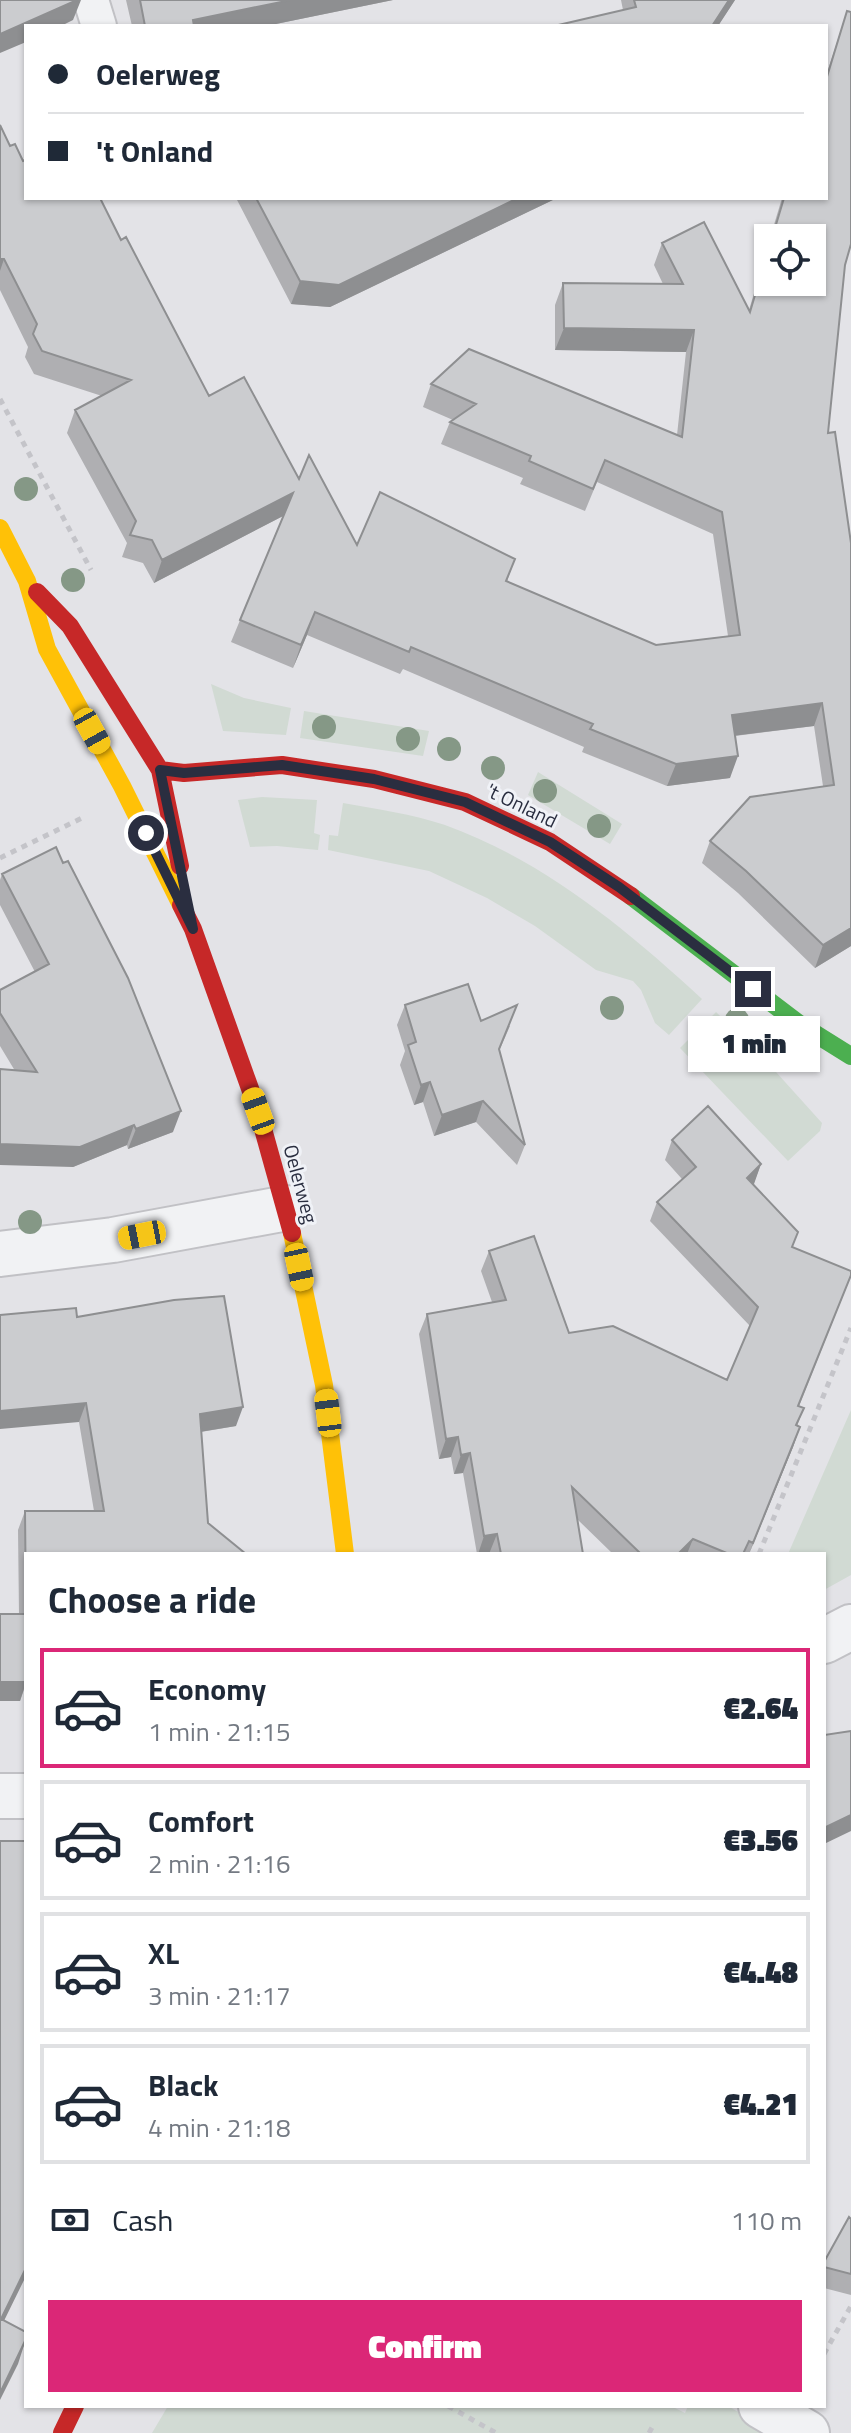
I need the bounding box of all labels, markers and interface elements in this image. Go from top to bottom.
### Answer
text: Oelerweg [96,51,220,97]
text: 't Onland [96,128,213,174]
map controls [754,224,826,296]
button: locate [754,224,826,296]
car [70,704,114,758]
street label: 't Onland [481,775,563,835]
route start [128,815,164,851]
route end [735,971,771,1007]
callout: 1 min [687,1017,819,1073]
text: 1 min [722,1024,786,1063]
car [239,1084,277,1138]
street label: Oelerweg [276,1141,326,1227]
car [116,1219,168,1251]
car [282,1241,316,1293]
car [313,1388,343,1438]
text: Choose a ride [48,1572,256,1627]
text: Economy [148,1666,266,1712]
icon: car [52,1672,124,1744]
text: €2.64 [724,1685,798,1731]
text: 1 min · 21:15 [148,1712,291,1751]
text: Comfort [148,1798,254,1844]
icon: car [52,1804,124,1876]
text: €3.56 [724,1817,798,1863]
text: 2 min · 21:16 [148,1844,291,1883]
text: XL [148,1930,179,1976]
icon: car [52,1936,124,2008]
text: €4.48 [724,1949,798,1995]
text: 3 min · 21:17 [148,1976,291,2015]
text: Black [148,2062,219,2108]
icon: car [52,2068,124,2140]
text: €4.21 [724,2081,798,2127]
text: 4 min · 21:18 [148,2108,291,2147]
text: Cash [112,2197,173,2243]
icon: cash [48,2198,92,2242]
text: 110 m [731,2201,802,2240]
button: Confirm [48,2300,802,2392]

